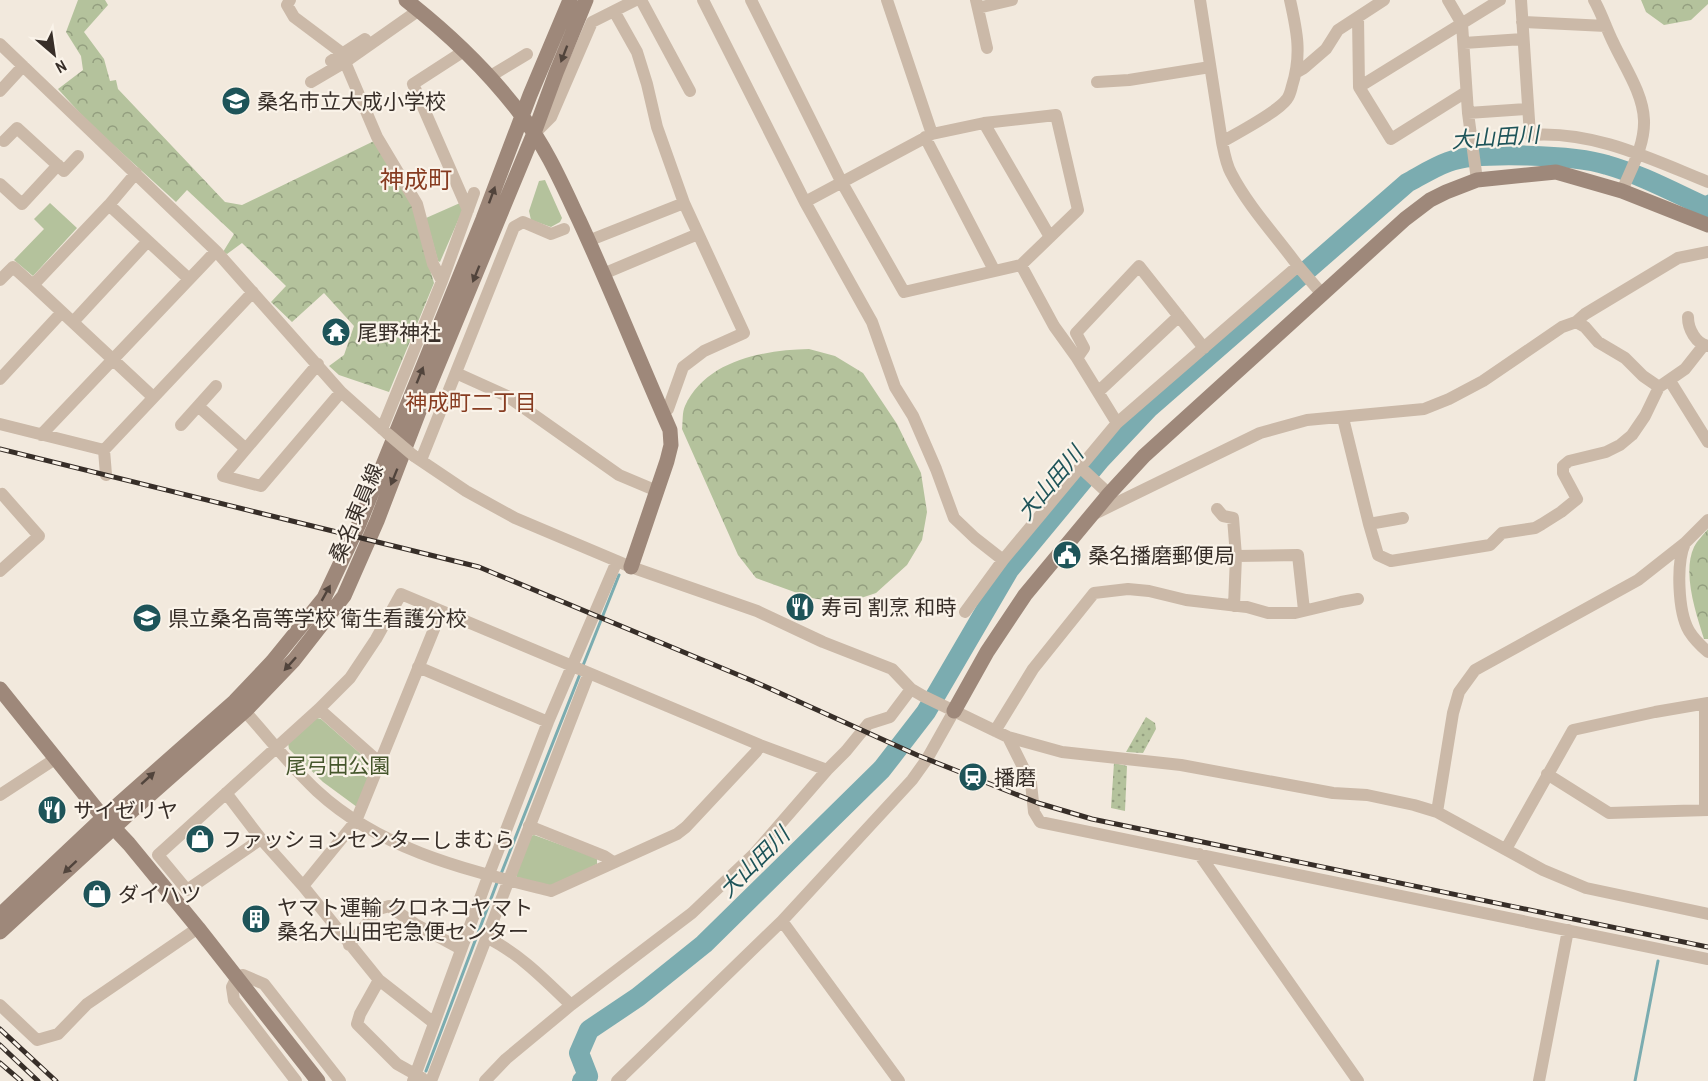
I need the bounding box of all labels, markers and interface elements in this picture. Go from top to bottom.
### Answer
north arrow [24,24,84,84]
one-way arrow [558,45,568,63]
text: N [52,55,71,79]
school or university icon: 桑名市立大成小学校 [220,85,252,117]
place label: 桑名市立大成小学校 [257,87,446,116]
water label: 大山田川 [1450,119,1542,155]
district label: 神成町 [380,163,452,195]
one-way arrow [488,185,498,203]
one-way arrow [471,265,480,283]
temple icon: 尾野神社 [320,316,352,348]
place label: 尾野神社 [357,318,441,347]
one-way arrow [415,366,425,384]
district label: 神成町二丁目 [405,387,537,417]
water label: 大山田川 [1010,438,1091,526]
street label: 桑名東員線 [322,459,390,567]
one-way arrow [389,468,399,486]
public building icon: 桑名播磨郵便局 [1051,539,1083,571]
place label: 桑名播磨郵便局 [1088,541,1235,570]
one-way arrow [321,584,331,601]
restaurant icon: 寿司 割烹 和時 [784,591,816,623]
place label: 寿司 割烹 和時 [821,593,957,622]
school or university icon: 県立桑名高等学校 衛生看護分校 [131,602,163,634]
place label: 県立桑名高等学校 衛生看護分校 [168,604,467,633]
one-way arrow [283,656,297,671]
park label: 尾弓田公園 [286,751,391,780]
station icon: 播磨 [957,761,989,793]
place label: 播磨 [994,763,1036,792]
one-way arrow [140,772,155,785]
restaurant icon: サイゼリヤ [36,794,68,826]
place label: サイゼリヤ [73,796,178,825]
water label: 大山田川 [712,819,797,904]
shop icon: ファッションセンターしまむら [184,823,216,855]
place label: ファッションセンターしまむら [221,825,515,854]
one-way arrow [63,860,78,873]
shop icon: ダイハツ [81,878,113,910]
place label: ダイハツ [118,880,202,909]
place label: ヤマト運輸 クロネコヤマト 桑名大山田宅急便センター [277,893,533,946]
building icon: ヤマト運輸 クロネコヤマト 桑名大山田宅急便センター [240,903,272,935]

